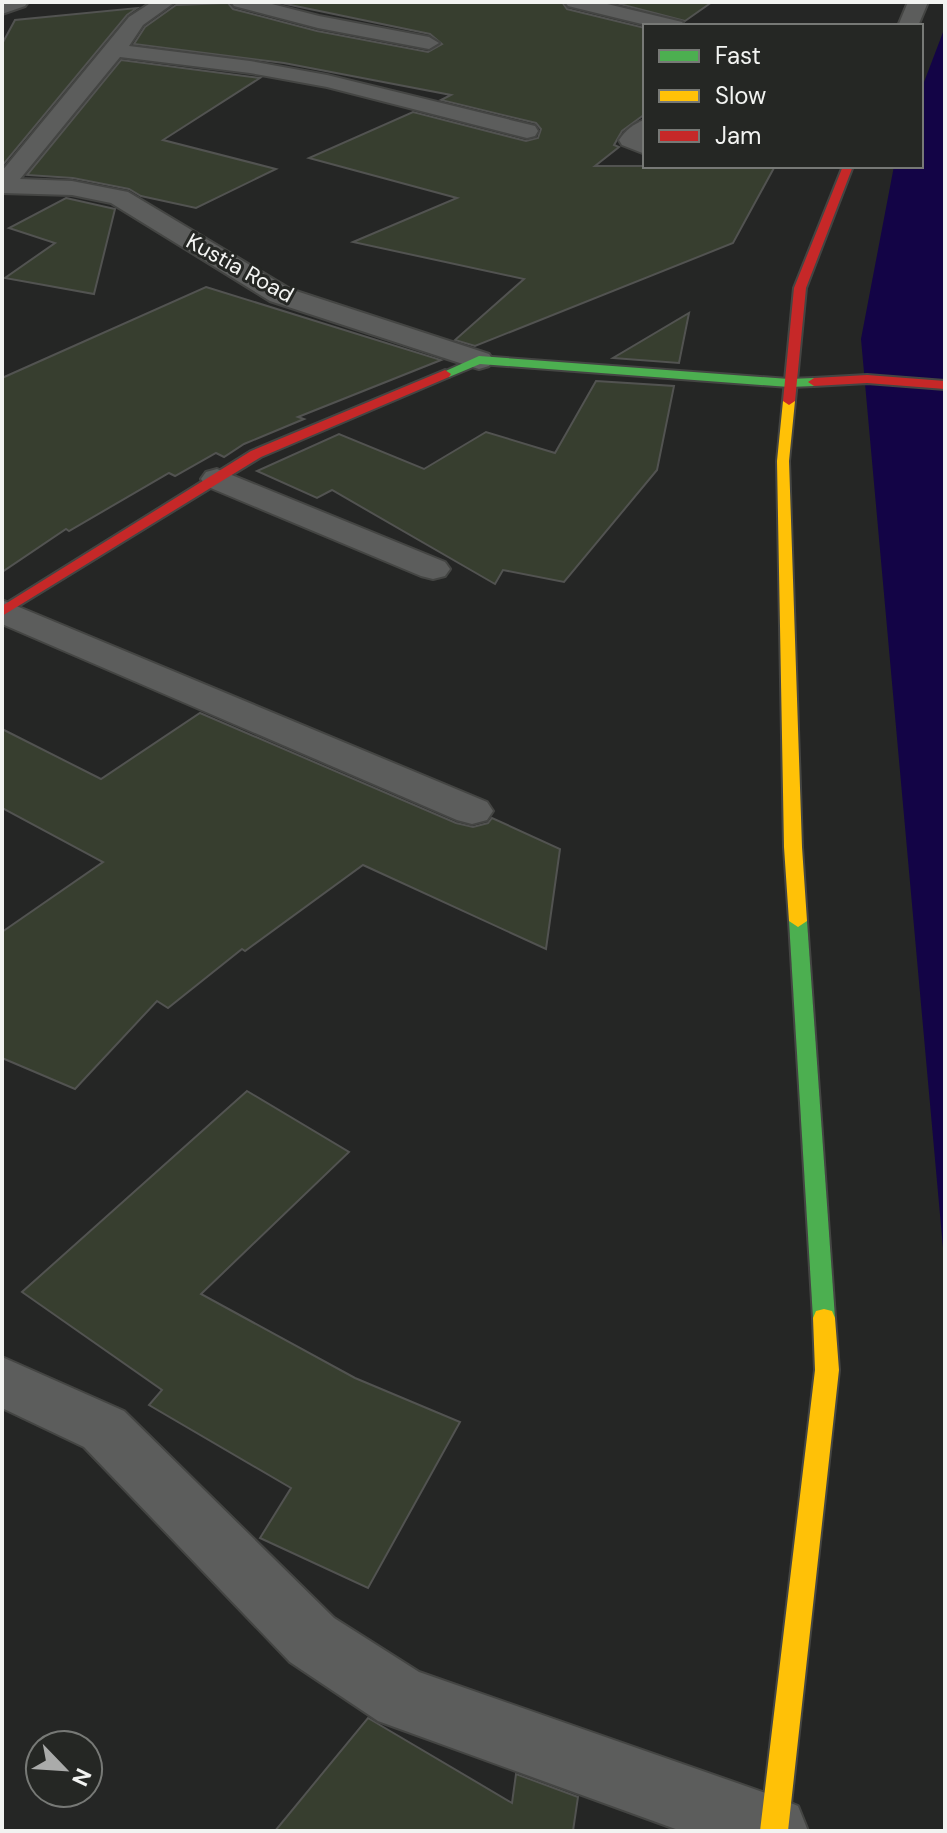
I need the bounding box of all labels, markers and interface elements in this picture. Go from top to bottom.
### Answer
legend [643,24,923,168]
text: Fast [715,40,761,71]
text: Slow [715,80,766,111]
text: Jam [715,120,761,151]
street label: Kustia Road [181,227,299,309]
north arrow [24,1729,104,1809]
text: N [65,1764,98,1791]

